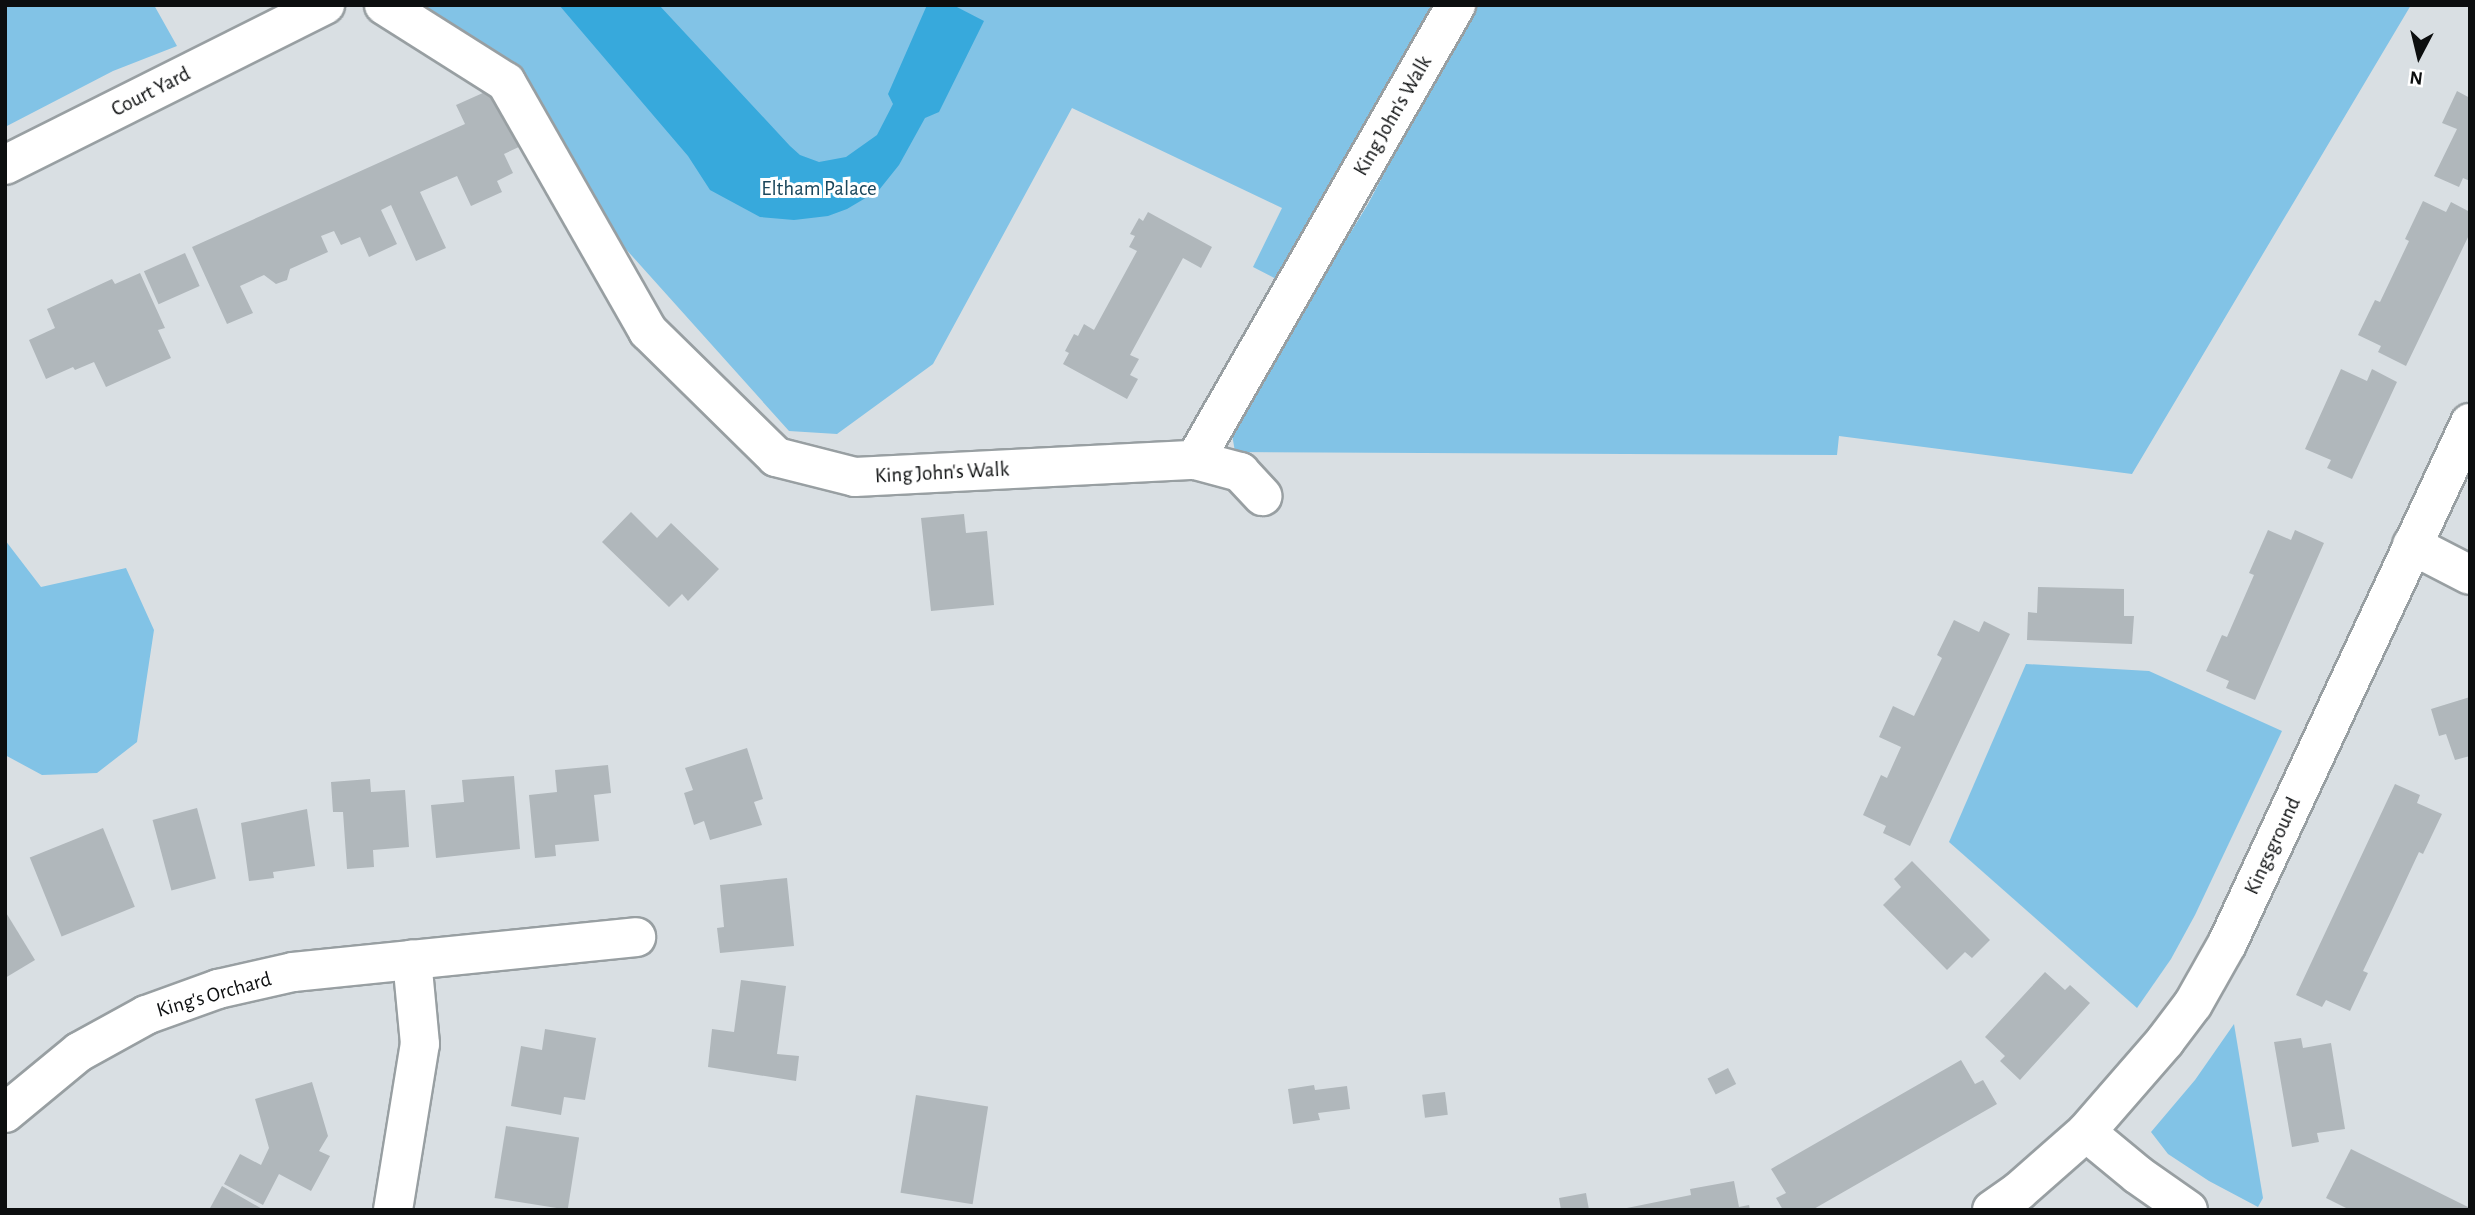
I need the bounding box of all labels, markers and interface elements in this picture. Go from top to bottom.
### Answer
north arrow [2384,21,2454,91]
street label: King John's Walk [1348,51,1438,181]
street label: Court Yard [107,61,195,123]
text: N [2409,67,2424,88]
park label: Eltham Palace [761,176,877,202]
street label: King John's Walk [874,457,1010,489]
street label: Kingsground [2239,793,2307,899]
street label: King's Orchard [154,967,274,1023]

